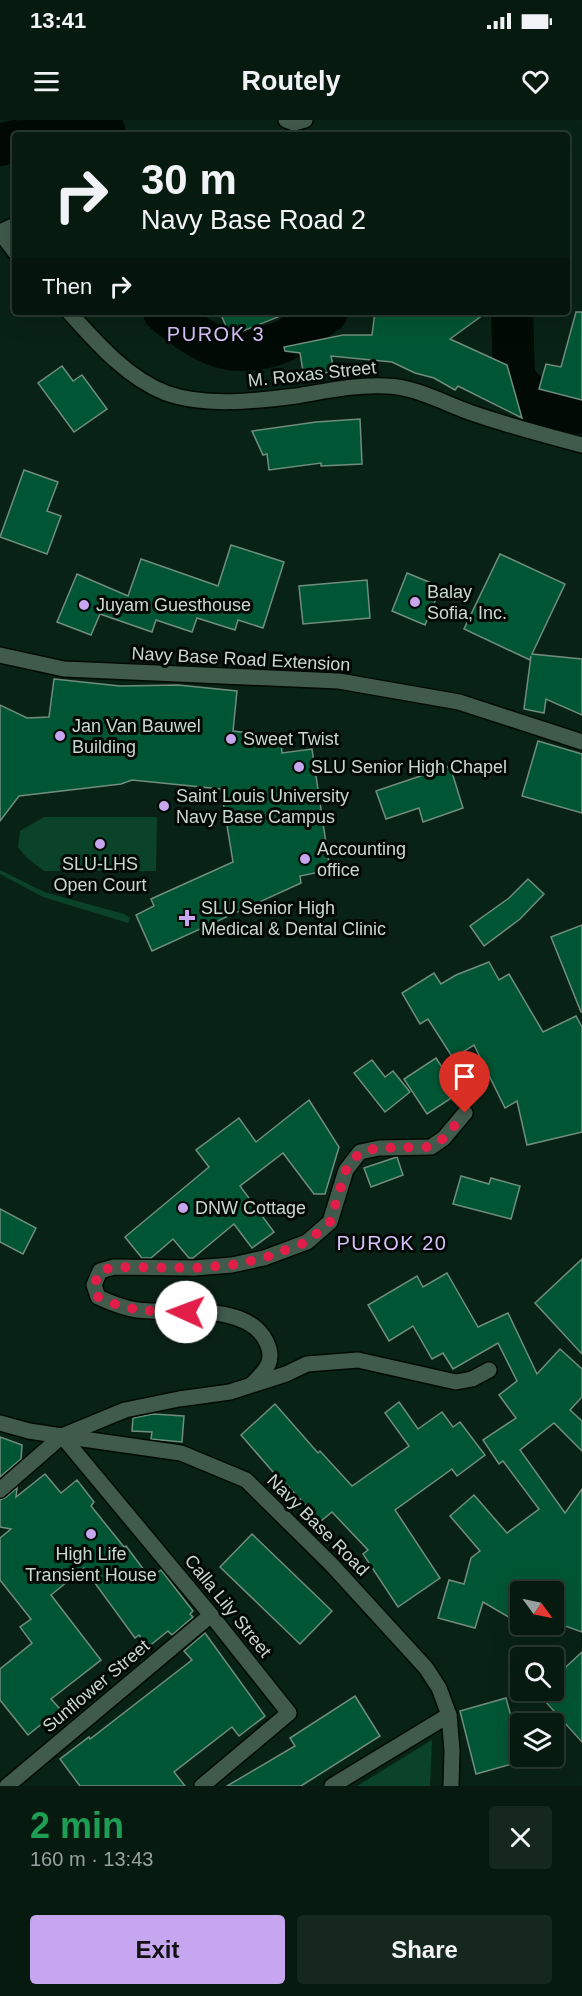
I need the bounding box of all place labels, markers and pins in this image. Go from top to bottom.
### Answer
place label: Balay Sofia, Inc. [427,582,507,623]
place label: Juyam Guesthouse [96,595,251,615]
marker: Balay Sofia, Inc. [408,595,422,609]
marker: Juyam Guesthouse [77,598,91,612]
place label: Jan Van Bauwel Building [72,716,201,757]
marker: Jan Van Bauwel Building [53,729,67,743]
place label: Sweet Twist [243,729,339,749]
marker: Sweet Twist [224,732,238,746]
place label: SLU Senior High Chapel [311,757,507,777]
marker: SLU Senior High Chapel [292,760,306,774]
place label: Saint Louis University Navy Base Campus [176,786,349,827]
marker: Saint Louis University Navy Base Campus [157,799,171,813]
marker: SLU-LHS Open Court [93,837,107,851]
place label: Accounting office [317,839,406,880]
marker: Accounting office [298,852,312,866]
place label: SLU-LHS Open Court [53,854,147,895]
place label: SLU Senior High Medical & Dental Clinic [201,898,386,939]
marker: SLU Senior High Medical & Dental Clinic [178,909,196,927]
pin [439,1051,490,1113]
place label: DNW Cottage [195,1198,306,1218]
marker: DNW Cottage [176,1201,190,1215]
marker: High Life Transient House [84,1527,98,1541]
place label: High Life Transient House [25,1544,157,1585]

